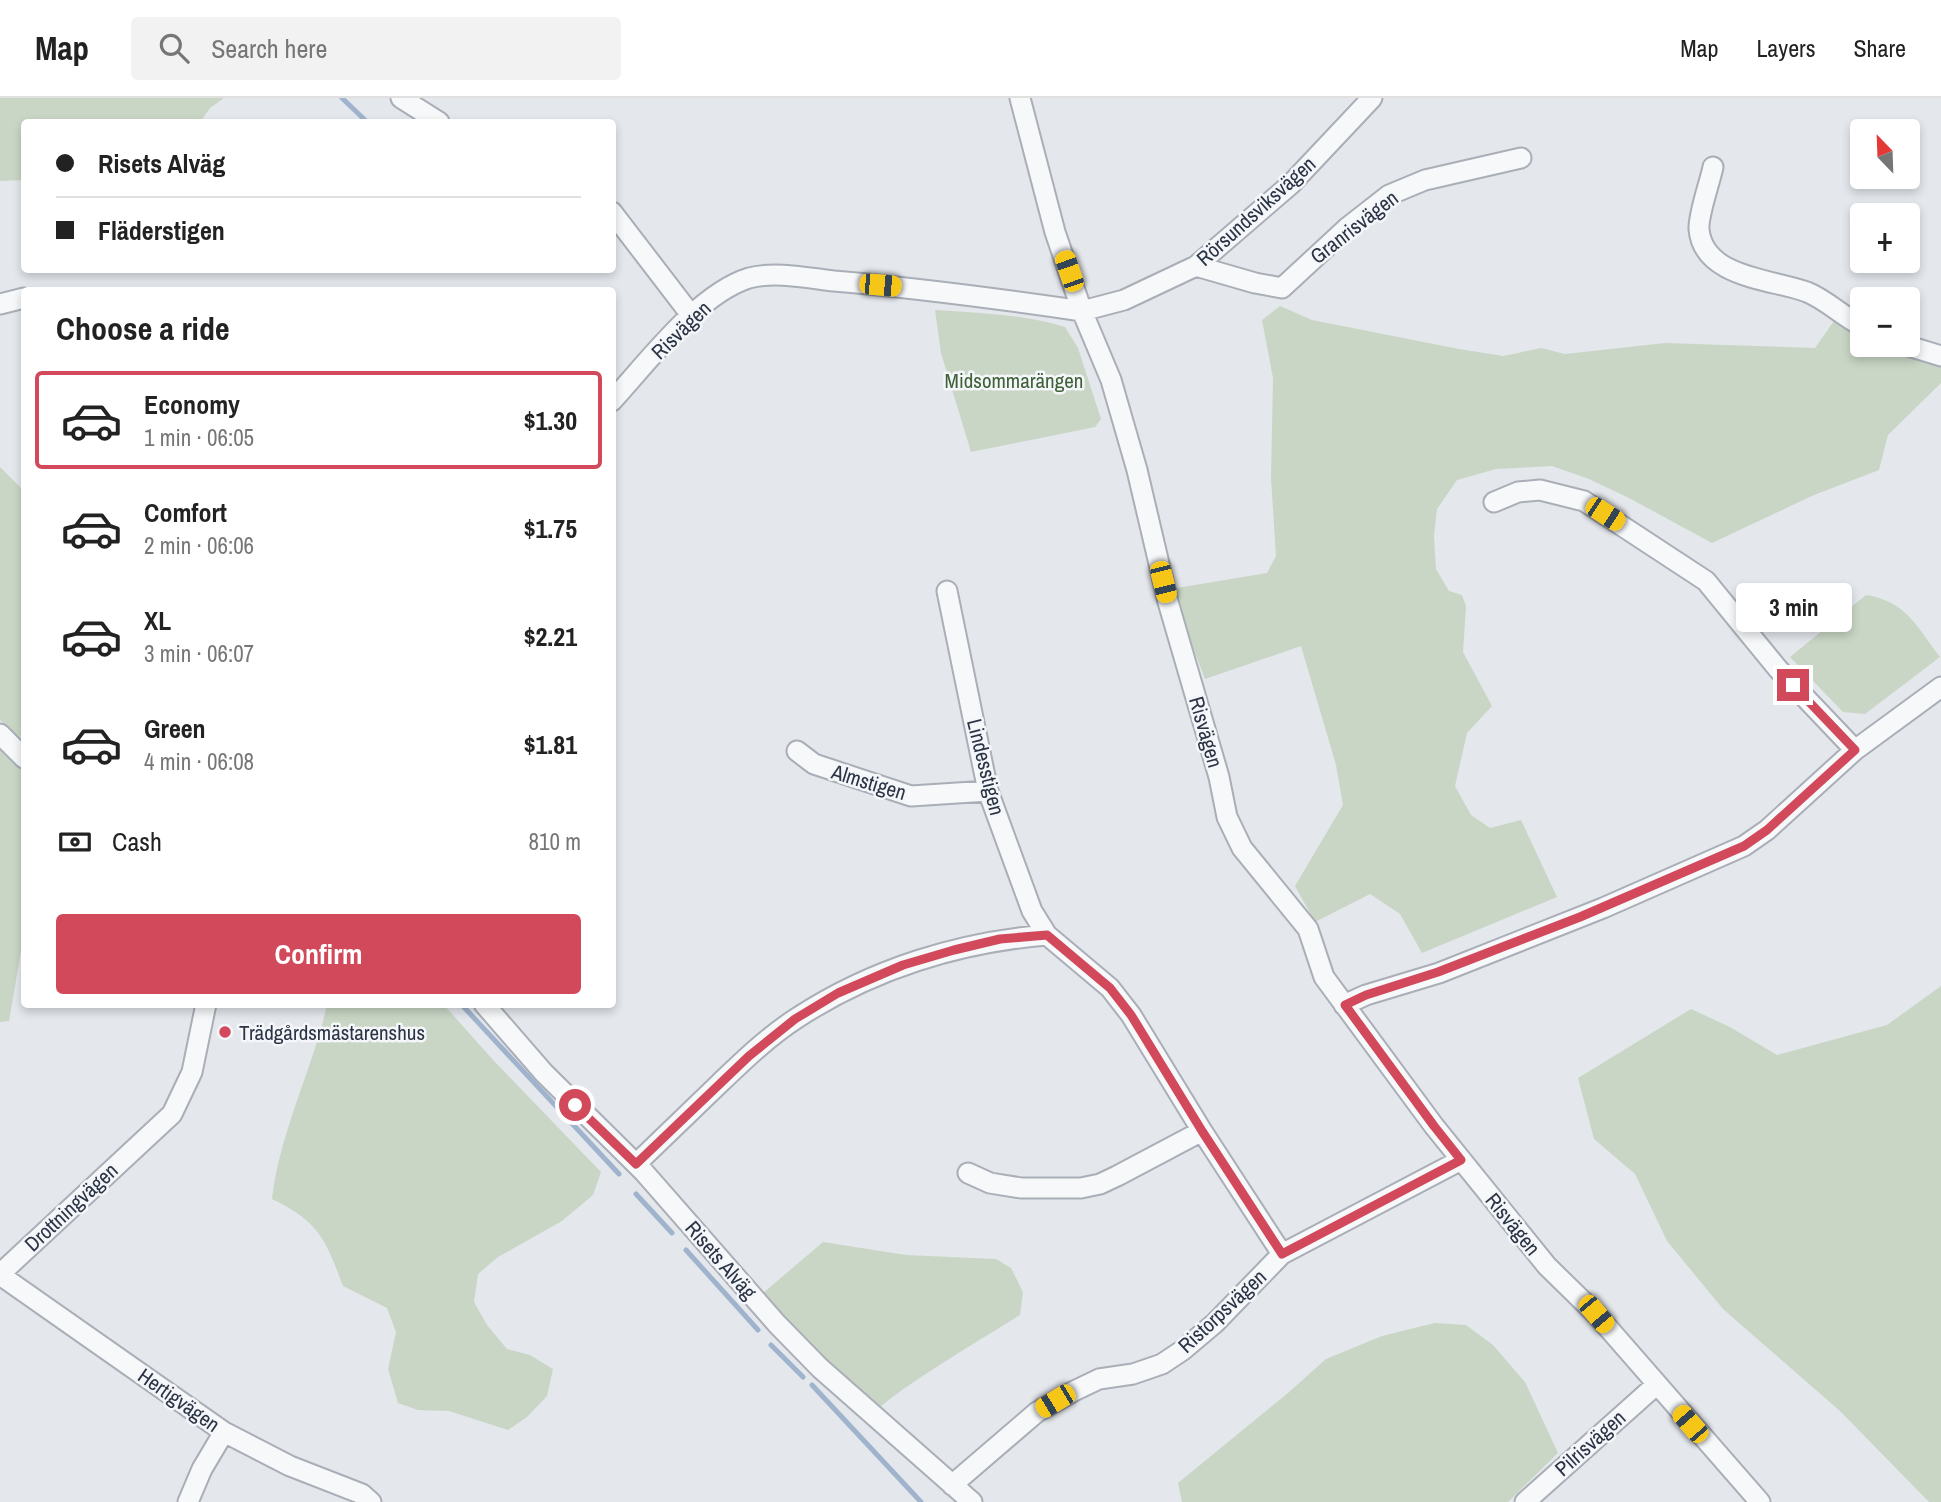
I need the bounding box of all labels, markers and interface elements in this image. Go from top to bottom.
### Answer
search box [131,17,621,80]
text: Map [35,26,89,70]
icon: search [155,29,193,67]
text: Search here [211,31,327,66]
text: Map [1680,32,1718,64]
text: Layers [1756,32,1815,64]
text: Share [1853,32,1906,64]
north arrow [1850,119,1920,189]
map controls [1850,119,1920,357]
text: Risets Alväg [98,146,225,181]
street label: Rörsundsviksvägen [1190,150,1322,272]
street label: Granrisvägen [1304,183,1404,271]
button: + [1850,203,1920,273]
text: Fläderstigen [98,213,225,248]
car [1053,248,1086,294]
car [859,273,902,297]
button: − [1850,287,1920,357]
street label: Risvägen [645,294,717,366]
text: Choose a ride [56,307,230,350]
park label: Midsommarängen [945,366,1083,395]
text: Economy [144,387,240,422]
icon: car [60,389,123,452]
text: $1.30 [524,403,577,438]
text: 1 min · 06:05 [144,422,254,453]
car [1582,494,1629,534]
text: Comfort [144,495,227,530]
icon: car [60,497,123,560]
text: $1.75 [524,511,577,546]
text: 2 min · 06:06 [144,530,254,561]
car [1148,559,1179,605]
callout: 3 min [1735,584,1851,632]
text: 3 min [1769,592,1819,623]
text: XL [144,603,171,638]
icon: car [60,605,123,668]
text: $2.21 [524,619,577,654]
text: 3 min · 06:07 [144,638,254,669]
route end [1777,669,1809,701]
street label: Risvägen [1182,693,1230,771]
text: Green [144,711,206,746]
icon: car [60,713,123,776]
street label: Lindesstigen [960,716,1012,818]
text: $1.81 [524,727,577,762]
text: 4 min · 06:08 [144,746,254,777]
street label: Almstigen [827,757,910,807]
icon: cash [56,823,94,861]
text: Cash [112,824,162,859]
text: 810 m [529,826,581,857]
button: Confirm [56,914,581,994]
place label: Trädgårdsmästarenshus [239,1018,425,1047]
marker: Trädgårdsmästarenshus [217,1024,233,1040]
route start [559,1089,591,1121]
street label: Drottningvägen [18,1156,124,1258]
street label: Risvägen [1479,1187,1547,1261]
street label: Risets Alväg [679,1214,764,1306]
street label: Ristorpsvägen [1172,1263,1272,1359]
car [1575,1291,1618,1337]
street label: Hertigvägen [132,1361,226,1439]
car [1032,1381,1079,1421]
car [1669,1401,1712,1447]
street label: Pilrisvägen [1548,1403,1632,1483]

